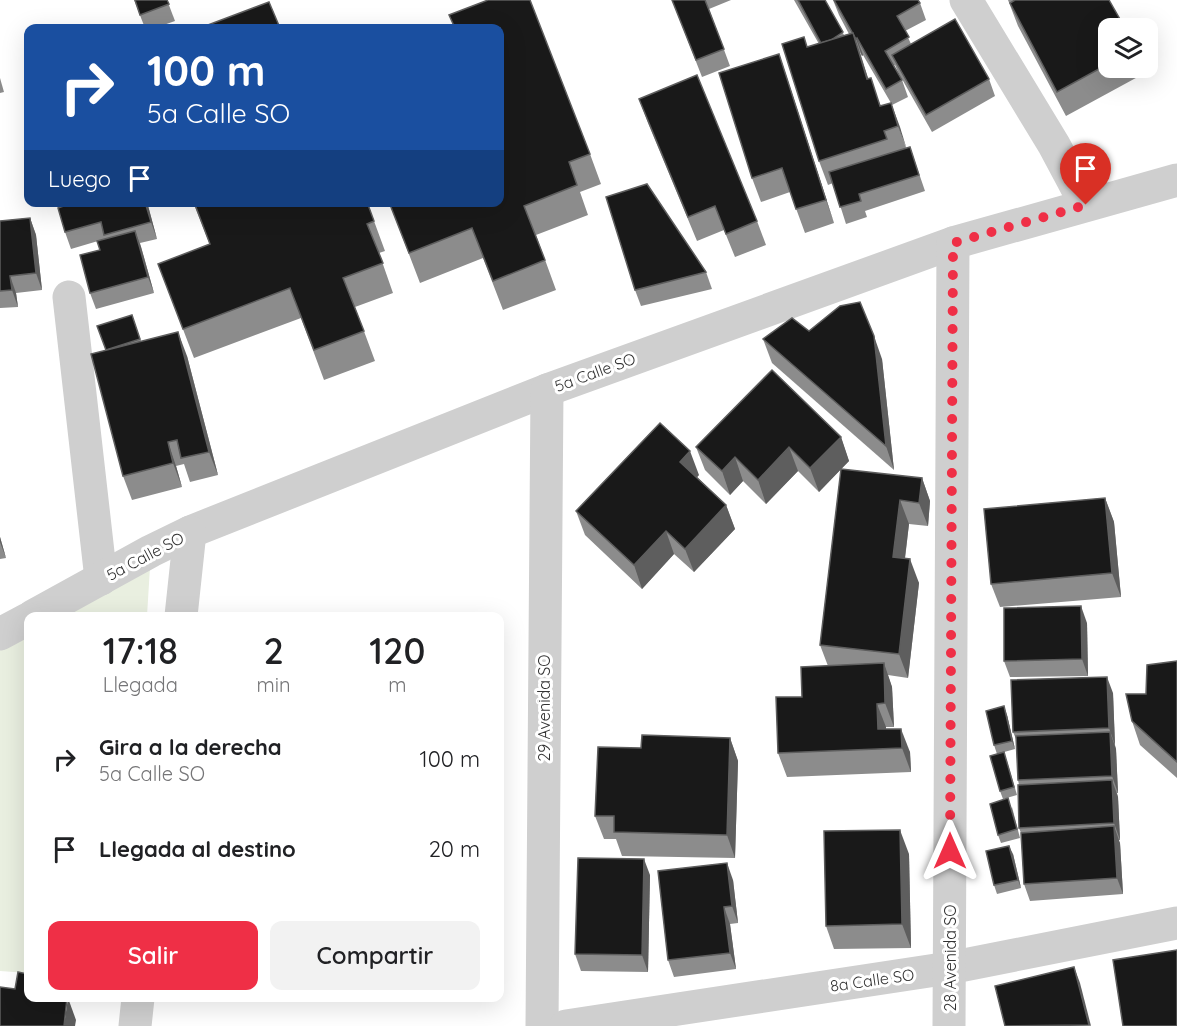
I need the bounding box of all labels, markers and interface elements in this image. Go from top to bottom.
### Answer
map controls [1098,18,1158,78]
button: layers [1098,18,1158,78]
text: 100 m [147,44,265,97]
icon: right [48,48,126,126]
text: 5a Calle SO [147,96,290,130]
pin [1060,143,1111,205]
icon: arrive [1069,152,1102,185]
icon: arrive [123,162,156,195]
text: Luego [48,165,111,193]
street label: 5a Calle SO [552,348,638,396]
street label: 5a Calle SO [103,527,187,585]
text: 17:18 [103,628,178,673]
text: 2 [263,628,284,673]
text: 120 [369,628,425,673]
street label: 29 Avenida SO [534,654,554,762]
text: Llegada [103,672,178,697]
text: min [257,672,291,697]
text: m [388,672,406,697]
text: Gira a la derecha [99,733,282,761]
icon: right [48,743,81,776]
text: 100 m [420,745,480,773]
text: 5a Calle SO [99,761,205,786]
position arrow [918,819,982,883]
icon: arrive [48,833,81,866]
text: Llegada al destino [99,835,296,863]
text: 20 m [429,835,480,863]
street label: 28 Avenida SO [940,905,960,1011]
button: Salir [48,921,258,990]
button: Compartir [270,921,480,990]
street label: 8a Calle SO [829,964,915,996]

